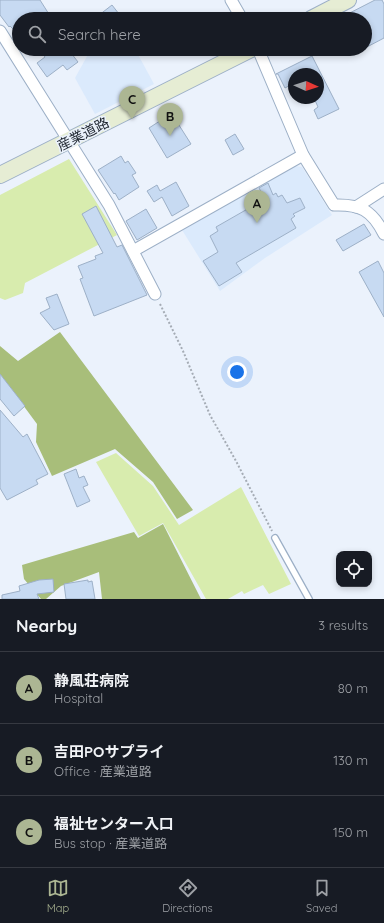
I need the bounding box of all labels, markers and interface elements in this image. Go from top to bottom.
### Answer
search box [12,12,372,56]
icon: search [26,23,48,45]
text: Search here [58,25,141,44]
north arrow [288,68,324,104]
pin: C [119,86,145,119]
pin: B [157,103,183,136]
street label: 産業道路 [54,113,112,155]
pin: A [244,190,270,223]
your location [227,362,247,382]
map controls [336,551,372,587]
button: locate [336,551,372,587]
text: Nearby [16,615,77,636]
text: 3 results [318,617,368,633]
text: 静風荘病院 [54,671,129,690]
text: A [25,680,33,696]
text: 80 m [338,680,368,696]
text: Hospital [54,690,103,706]
text: 吉田POサプライ [54,742,164,761]
text: B [25,752,33,768]
text: 130 m [333,752,368,768]
text: Office · 産業道路 [54,763,152,779]
text: 福祉センター入口 [54,814,174,833]
text: C [25,824,33,840]
text: 150 m [333,824,368,840]
text: Bus stop · 産業道路 [54,835,167,851]
tab: Map [47,877,69,915]
tab: Directions [162,877,213,915]
tab: Saved [306,877,337,915]

